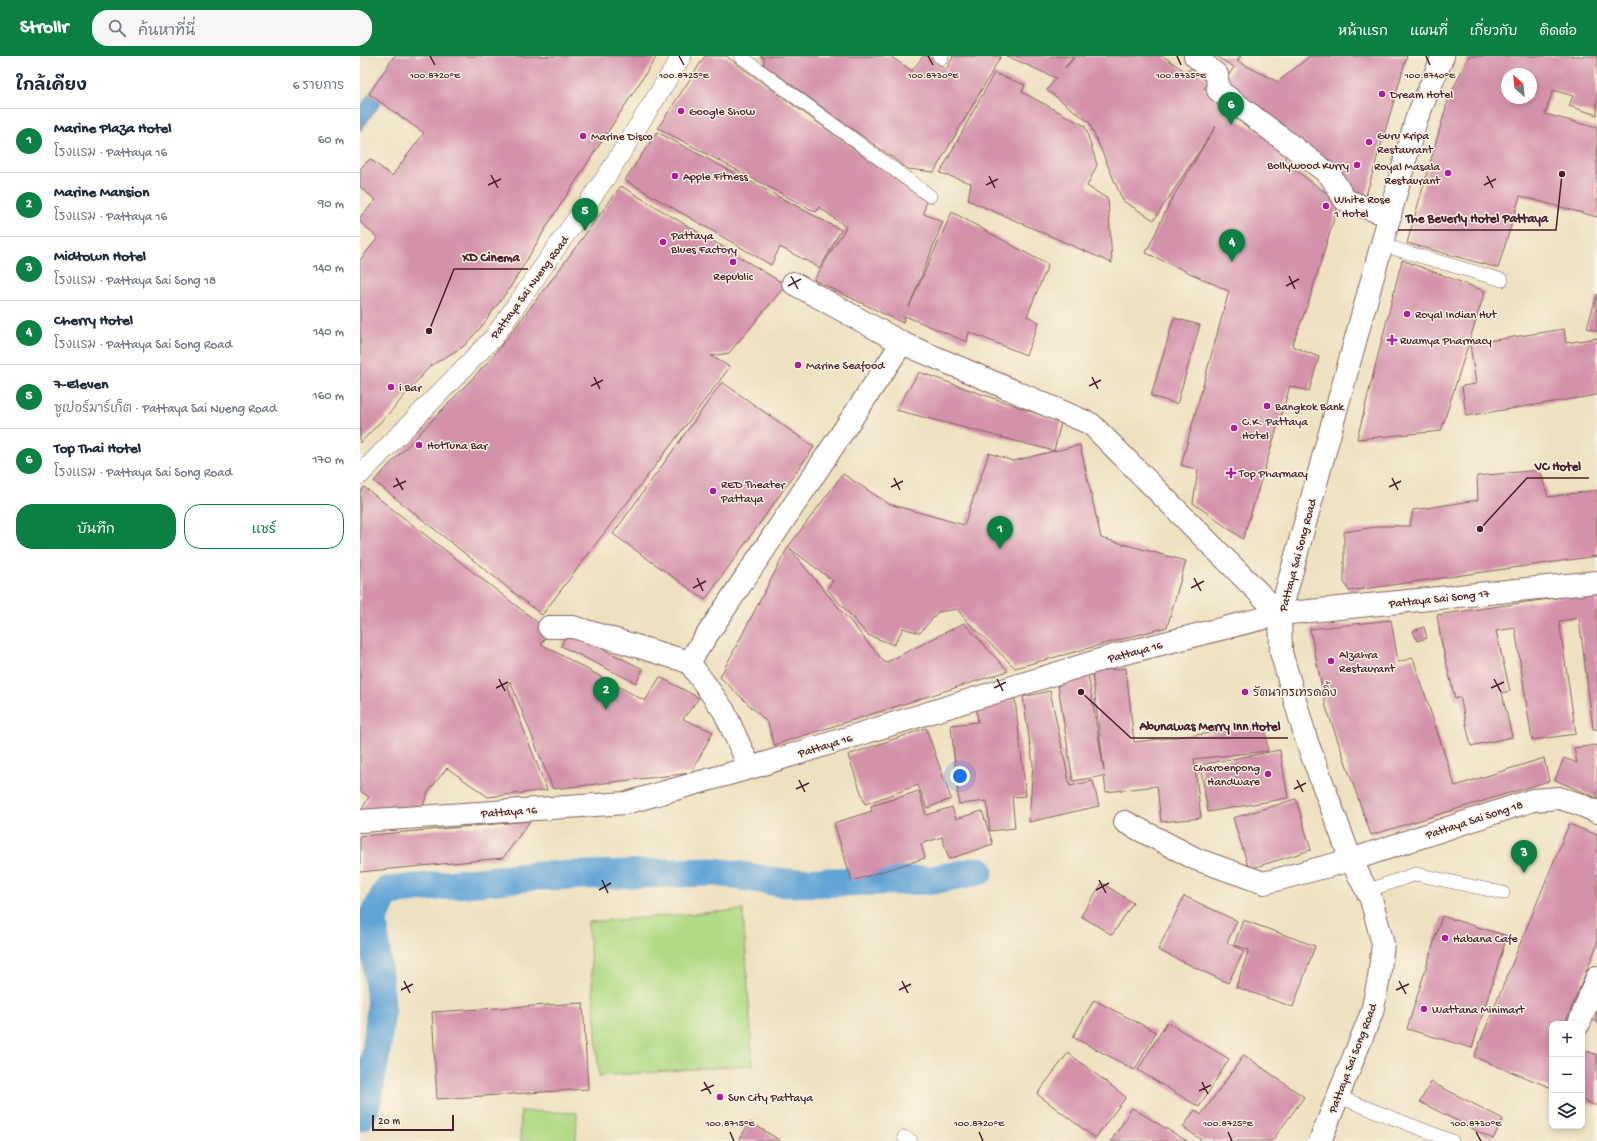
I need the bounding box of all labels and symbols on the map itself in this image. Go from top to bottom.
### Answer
north arrow [1501,68,1537,104]
text: 100.8720°E [409,70,461,82]
text: 100.8725°E [658,70,710,82]
text: 100.8730°E [907,70,959,82]
text: 100.8735°E [1155,70,1207,82]
text: 100.8740°E [1404,70,1456,82]
marker: Dream Hotel [1377,89,1387,99]
place label: Dream Hotel [1389,89,1453,103]
pin: 6 [1218,92,1244,125]
marker: Google Show [676,106,686,116]
place label: Google Show [689,106,756,120]
place label: Guru Kripa Restaurant [1377,130,1434,158]
marker: Marine Disco [578,131,588,141]
place label: Marine Disco [591,131,653,145]
marker: Guru Kripa Restaurant [1364,137,1374,147]
place label: Bollywood Kurry [1266,160,1349,174]
marker: Bollywood Kurry [1352,160,1362,170]
place label: Royal Masala Restaurant [1374,161,1441,189]
marker: Royal Masala Restaurant [1443,168,1453,178]
marker: Apple Fitness [670,171,680,181]
place label: Apple Fitness [683,171,749,185]
place label: White Rose 1 Hotel [1333,194,1391,222]
pin: 5 [572,198,598,231]
marker: White Rose 1 Hotel [1321,201,1331,211]
callout: The Beverly Hotel Pattaya [1398,205,1556,230]
text: The Beverly Hotel Pattaya [1405,212,1549,227]
pin: 4 [1219,229,1245,262]
place label: Pattaya Blues Factory [670,230,737,258]
street label: Pattaya Sai Nueng Road [488,233,573,343]
marker: Pattaya Blues Factory [658,237,668,247]
callout: XD Cinema [454,244,528,269]
text: XD Cinema [461,251,521,266]
marker: Republic [728,257,738,267]
place label: Republic [713,271,754,285]
marker: Royal Indian Hut [1402,309,1412,319]
place label: Royal Indian Hut [1415,309,1497,323]
marker: Ruamya Pharmacy [1387,335,1397,345]
place label: Ruamya Pharmacy [1400,335,1492,349]
marker: Marine Seafood [793,360,803,370]
place label: Marine Seafood [806,360,885,374]
marker: i Bar [386,382,396,392]
place label: i Bar [399,382,423,396]
marker: Bangkok Bank [1262,401,1272,411]
place label: Bangkok Bank [1274,401,1346,415]
place label: C.K. Pattaya Hotel [1242,416,1308,444]
marker: C.K. Pattaya Hotel [1229,423,1239,433]
marker: HotTuna Bar [414,440,424,450]
place label: HotTuna Bar [427,440,489,454]
callout: VC Hotel [1527,453,1589,478]
text: VC Hotel [1534,460,1581,475]
marker: Top Pharmacy [1226,468,1236,478]
place label: Top Pharmacy [1238,468,1308,482]
place label: RED Theater Pattaya [720,479,786,507]
marker: RED Theater Pattaya [708,486,718,496]
street label: Pattaya Sai Song Road [1277,497,1321,614]
pin: 1 [987,516,1013,549]
street label: Pattaya Sai Song 17 [1387,588,1491,612]
street label: Pattaya 16 [1106,639,1165,667]
place label: Alzahra Restaurant [1339,649,1396,677]
marker: Alzahra Restaurant [1326,656,1336,666]
pin: 2 [593,677,619,710]
place label: รัตนากรเทรดดิ้ง [1253,681,1337,701]
marker: รัตนากรเทรดดิ้ง [1240,687,1250,697]
callout: Abunawas Merry Inn Hotel [1131,713,1288,738]
text: Abunawas Merry Inn Hotel [1138,720,1281,735]
street label: Pattaya 16 [796,732,855,762]
place label: Charoenpong Handware [1193,762,1261,790]
your location [950,766,970,786]
marker: Charoenpong Handware [1263,769,1273,779]
street label: Pattaya Sai Song 18 [1423,798,1525,844]
street label: Pattaya 16 [480,804,539,822]
pin: 3 [1511,840,1537,873]
marker: Habana Cafe [1440,933,1450,943]
place label: Habana Cafe [1453,933,1519,947]
street label: Pattaya Sai Song Road [1326,1001,1382,1116]
marker: Wattana Minimart [1419,1004,1429,1014]
place label: Wattana Minimart [1432,1004,1525,1018]
marker: Sun City Pattaya [715,1092,725,1102]
place label: Sun City Pattaya [728,1092,813,1106]
scale bar [372,1113,454,1132]
text: 100.8715°E [704,1118,755,1130]
text: 100.8720°E [953,1118,1005,1130]
text: 100.8725°E [1202,1118,1254,1130]
text: 100.8730°E [1450,1118,1502,1130]

